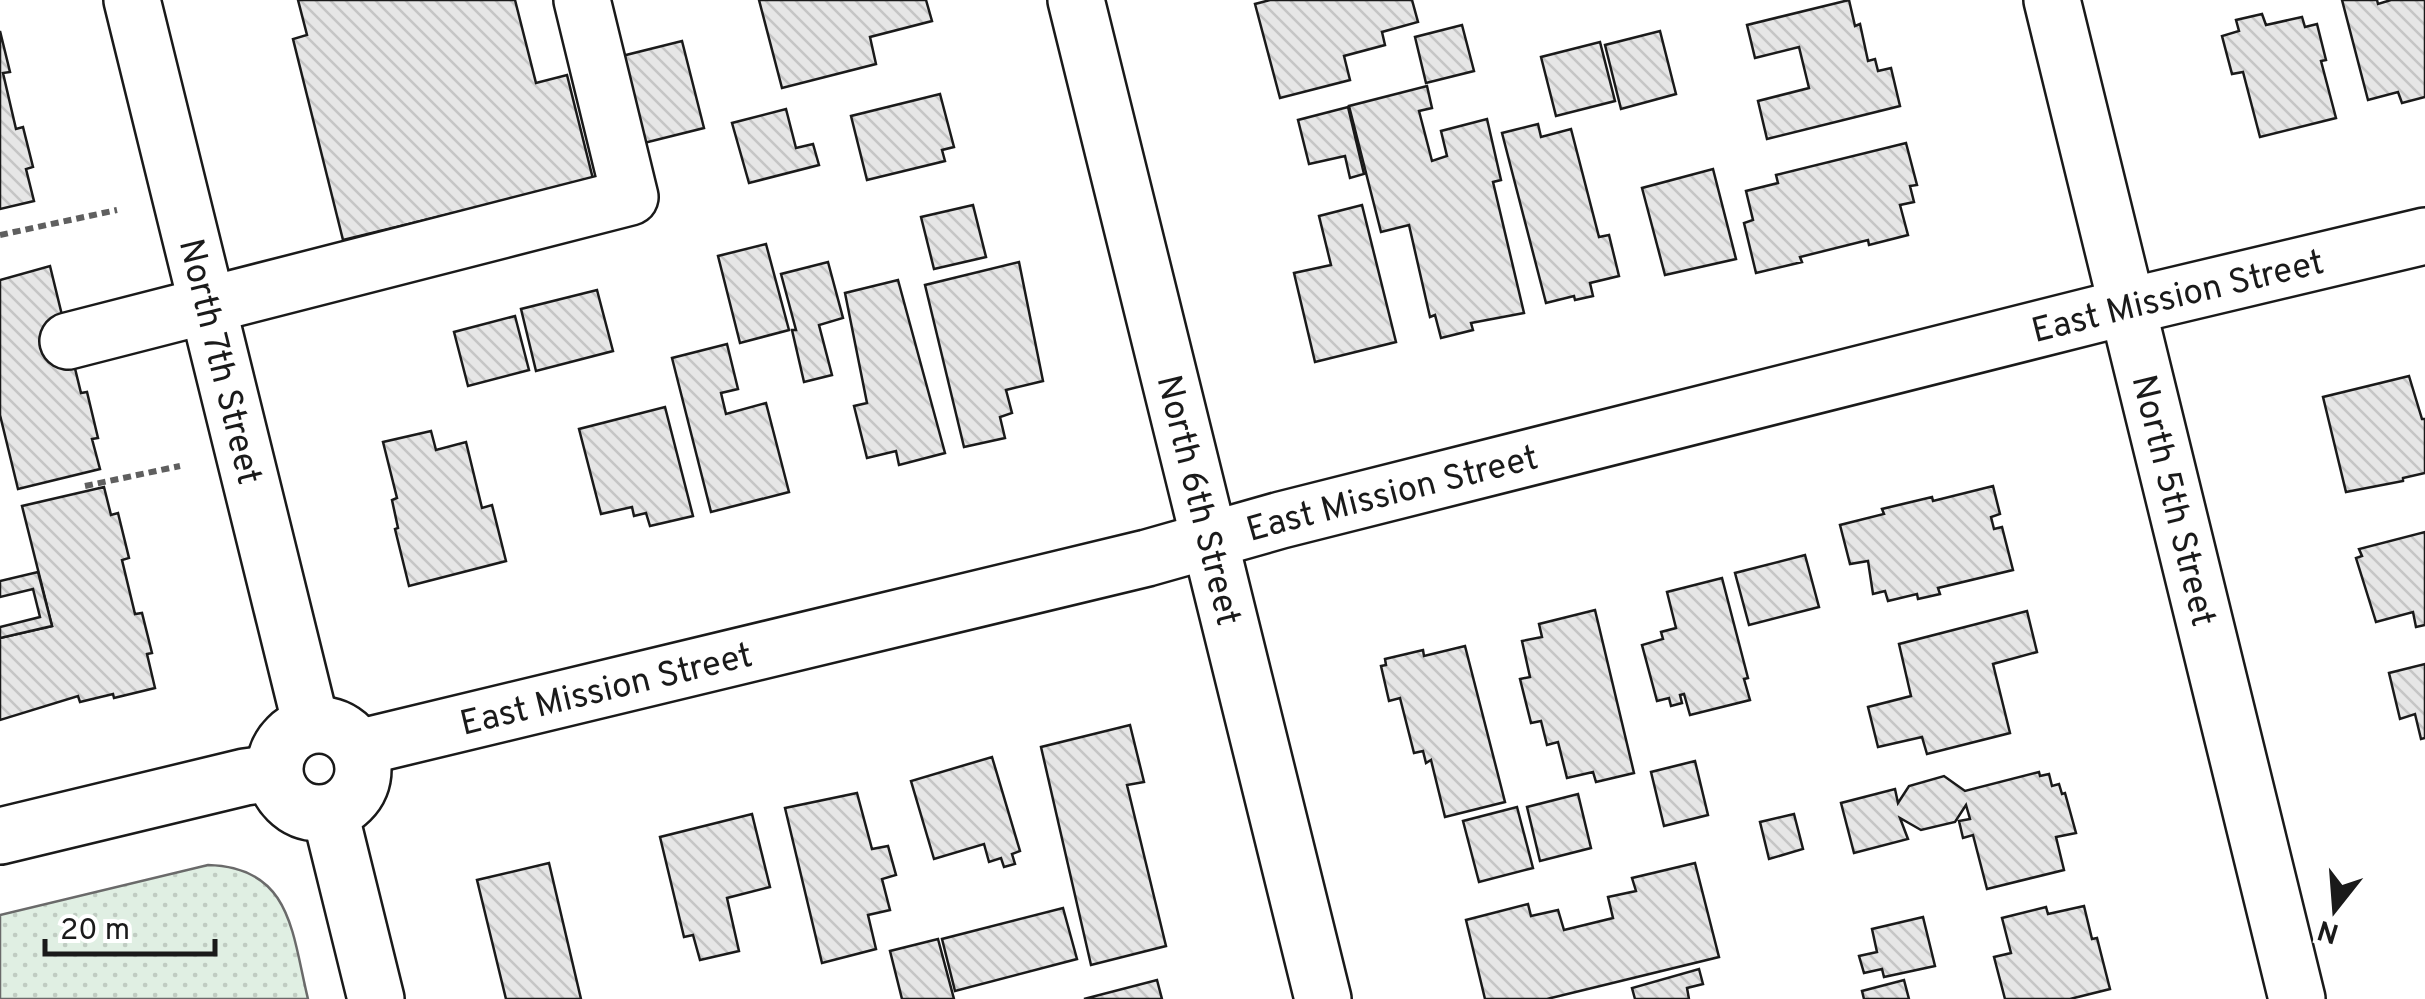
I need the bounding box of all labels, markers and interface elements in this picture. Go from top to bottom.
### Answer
street label: North 7th Street [167,234,270,489]
street label: East Mission Street [2027,242,2329,355]
street label: North 6th Street [1145,371,1249,631]
street label: North 5th Street [2120,371,2224,631]
street label: East Mission Street [1242,437,1543,554]
street label: East Mission Street [456,635,757,748]
north arrow [2285,859,2385,959]
scale bar [45,894,215,956]
text: N [2314,910,2343,950]
text: 20 m [60,913,130,950]

